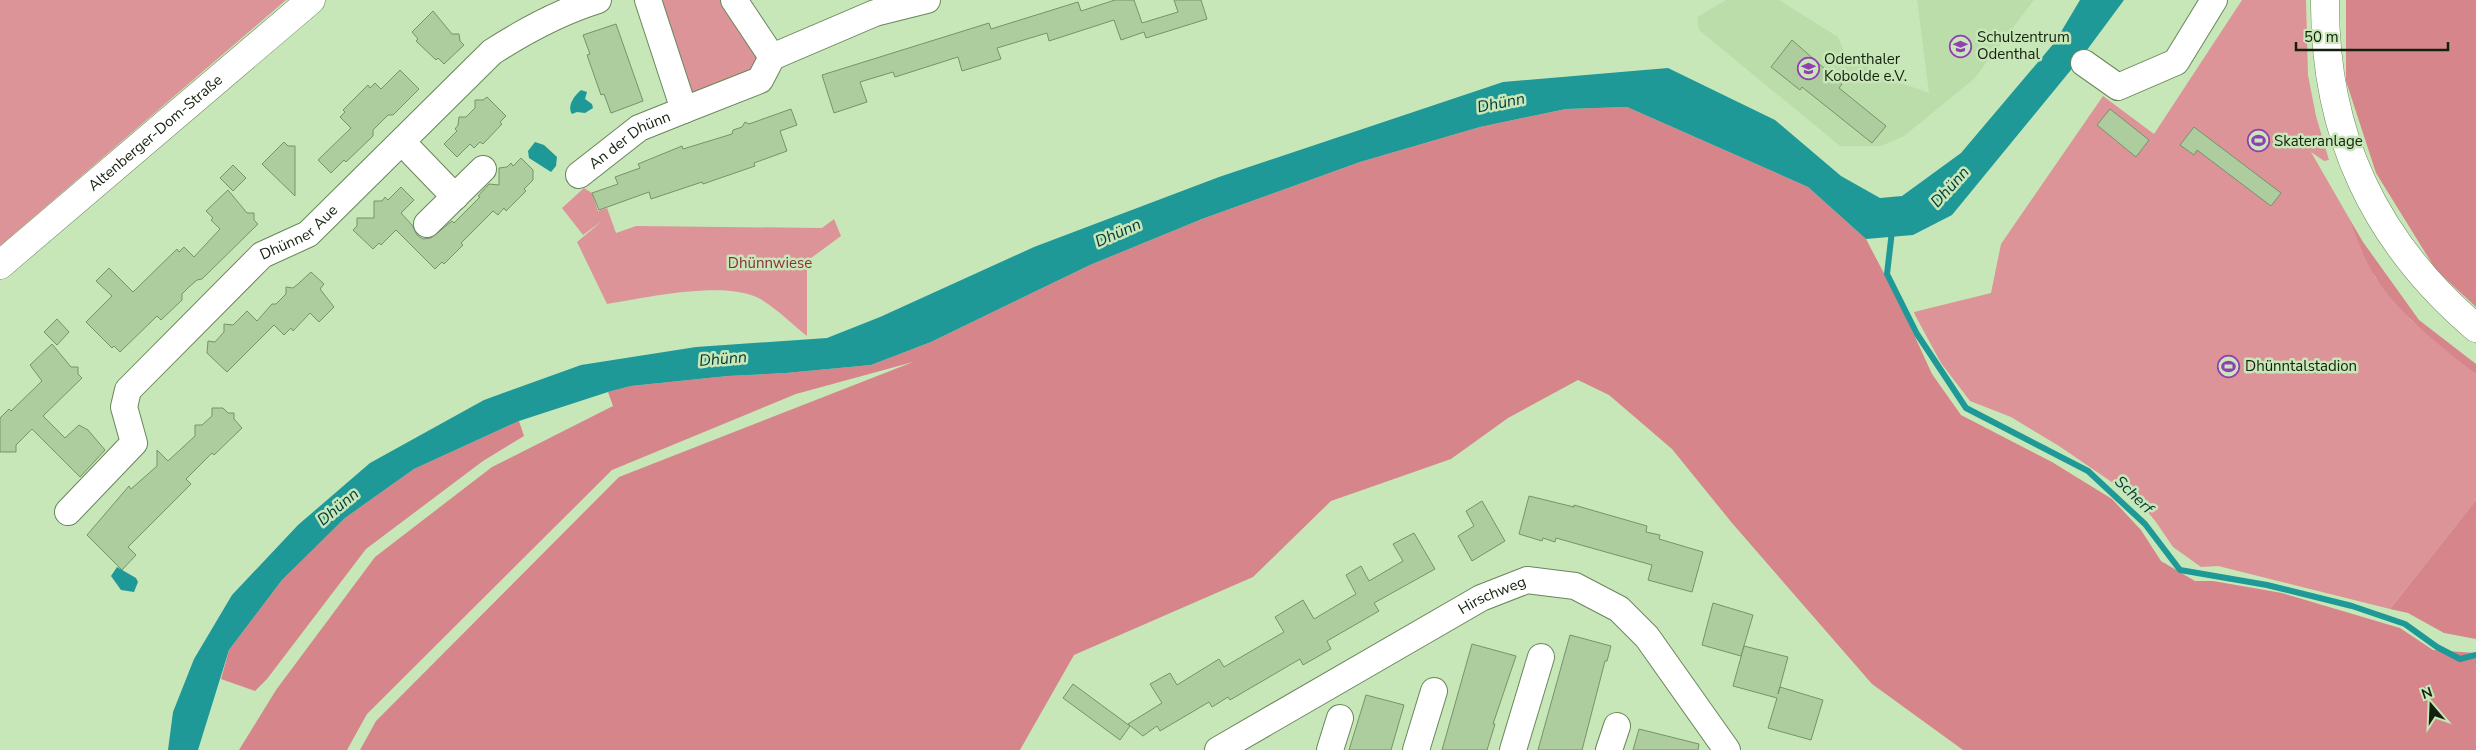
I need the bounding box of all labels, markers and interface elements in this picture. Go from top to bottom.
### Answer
scale bar [2296,20,2448,52]
place label: Schulzentrum Odenthal [1977,27,2070,64]
text: 50 m [2304,27,2339,47]
school or university icon: Schulzentrum Odenthal [1949,34,1973,58]
place label: Odenthaler Kobolde e.V. [1824,49,1907,86]
school or university icon: Odenthaler Kobolde e.V. [1796,56,1820,80]
street label: Altenberger-Dom-Straße [84,70,227,196]
water label: Dhünn [1475,88,1527,118]
street label: An der Dhünn [584,106,673,174]
sports icon: Skateranlage [2246,129,2270,153]
place label: Skateranlage [2274,131,2363,151]
water label: Dhünn [1926,162,1974,212]
street label: Dhünner Aue [257,200,342,265]
water label: Dhünn [1092,213,1144,253]
park label: Dhünnwiese [728,253,812,273]
water label: Dhünn [698,346,748,372]
sports icon: Dhünntalstadion [2217,354,2241,378]
place label: Dhünntalstadion [2245,356,2357,376]
water label: Scherf [2110,471,2160,520]
water label: Dhünn [312,483,364,531]
street label: Hirschweg [1455,571,1529,619]
north arrow [2406,680,2456,730]
text: N [2419,682,2435,704]

